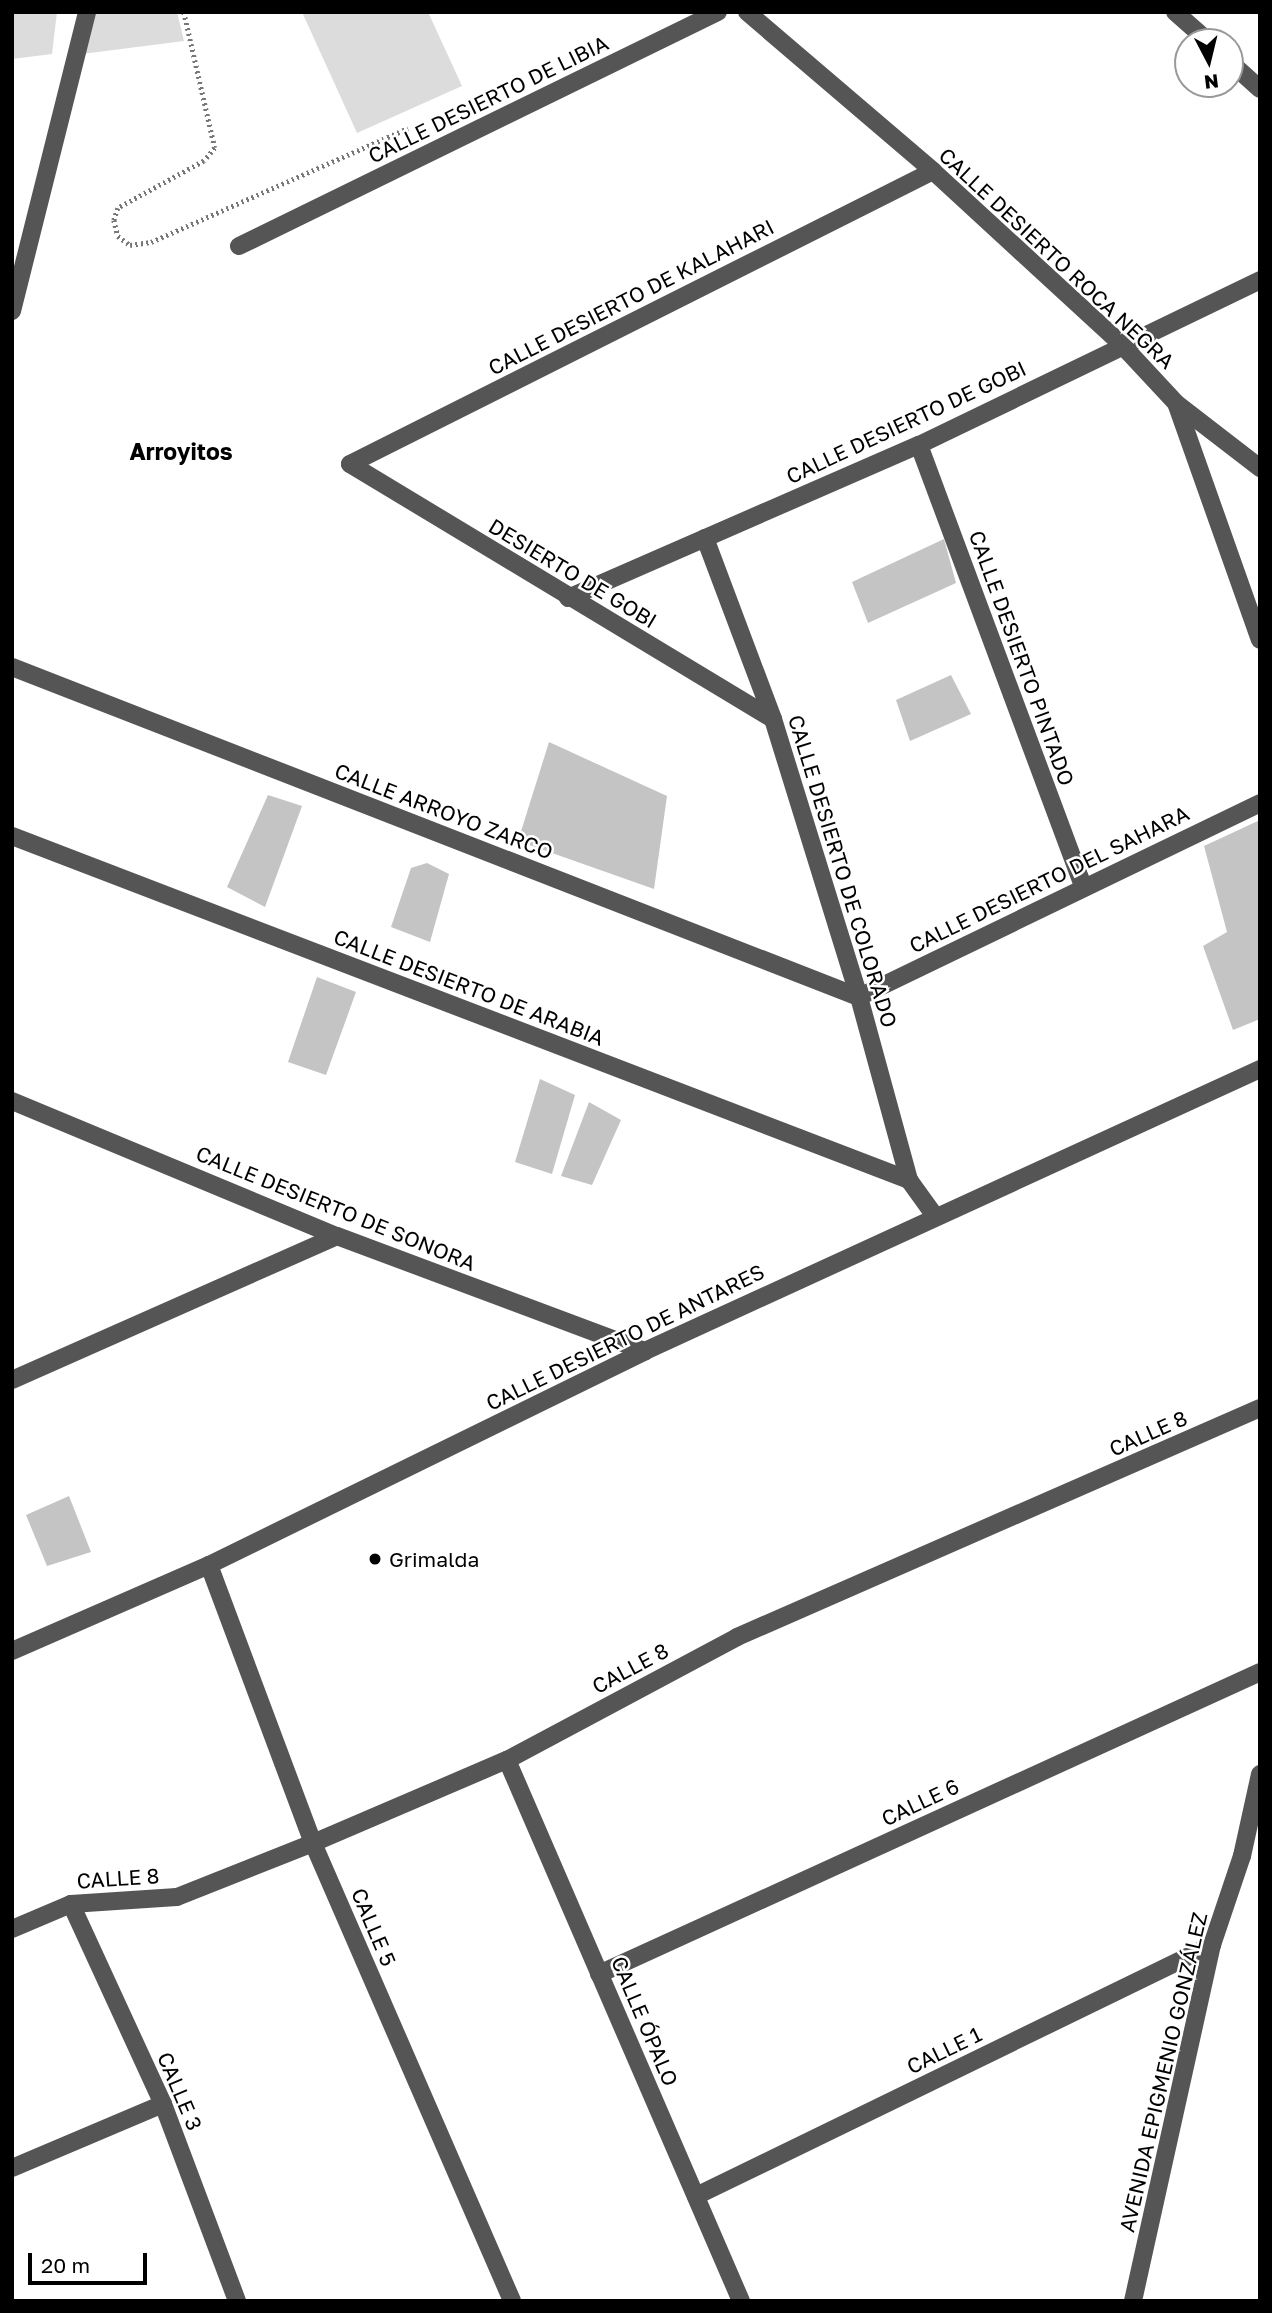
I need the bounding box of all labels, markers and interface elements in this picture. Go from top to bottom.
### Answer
north arrow [1174,28,1244,98]
street label: CALLE DESIERTO DE LIBIA [364,30,612,168]
text: N [1203,70,1220,95]
street label: CALLE DESIERTO ROCA NEGRA [934,142,1180,374]
street label: CALLE DESIERTO DE KALAHARI [484,214,778,380]
street label: CALLE DESIERTO DE GOBI [782,355,1030,489]
district label: Arroyitos [129,437,233,465]
street label: DESIERTO DE GOBI [484,513,662,633]
street label: CALLE DESIERTO PINTADO [964,527,1080,789]
street label: CALLE DESIERTO DE COLORADO [783,712,903,1030]
street label: CALLE ARROYO ZARCO [331,758,557,864]
street label: CALLE DESIERTO DEL SAHARA [905,800,1193,958]
street label: CALLE DESIERTO DE ARABIA [330,924,608,1050]
street label: CALLE DESIERTO DE SONORA [193,1140,479,1276]
street label: CALLE DESIERTO DE ANTARES [482,1259,768,1415]
street label: CALLE 8 [1105,1405,1191,1461]
place label: Grimalda [389,1546,479,1572]
marker: Grimalda [367,1551,383,1567]
street label: CALLE 8 [588,1637,672,1699]
street label: CALLE 6 [877,1773,963,1831]
street label: CALLE 8 [76,1863,160,1893]
street label: CALLE 5 [346,1884,402,1970]
street label: AVENIDA EPIGMENIO GONZÁLEZ [1114,1909,1212,2235]
street label: CALLE ÓPALO [606,1952,684,2090]
street label: CALLE 1 [902,2021,986,2079]
street label: CALLE 3 [152,2048,208,2134]
scale bar [32,2240,150,2284]
text: 20 m [41,2252,90,2278]

